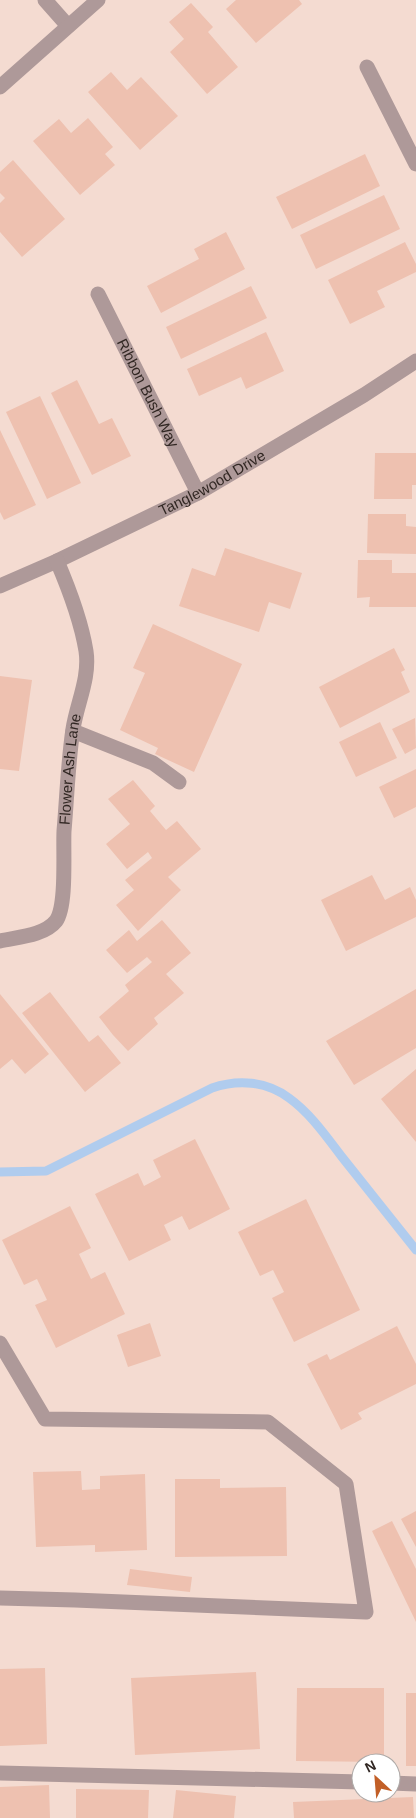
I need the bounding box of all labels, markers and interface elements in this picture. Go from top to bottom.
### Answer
street label: Ribbon Bush Way [114,336,183,451]
street label: Tanglewood Drive [156,446,268,519]
street label: Flower Ash Lane [56,712,84,825]
north arrow [351,1753,401,1803]
text: N [362,1757,378,1776]

